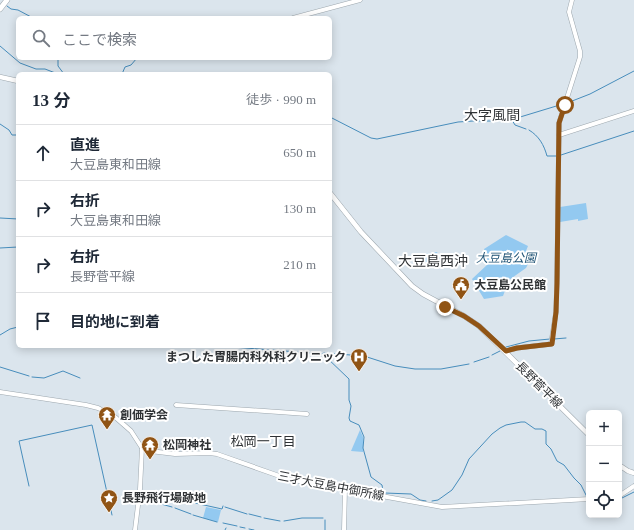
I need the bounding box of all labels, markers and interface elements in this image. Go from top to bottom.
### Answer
search box [16,16,332,60]
icon: search [30,27,52,49]
text: ここで検索 [62,32,137,48]
text: 13 分 [32,91,70,110]
text: 徒歩 · 990 m [246,92,316,107]
route start [556,96,574,114]
district label: 大字風間 [464,108,520,123]
text: 直進 [70,137,100,153]
icon: ahead [32,142,54,164]
text: 650 m [283,145,316,160]
text: 大豆島東和田線 [70,157,161,172]
text: 右折 [70,193,100,209]
icon: right [32,198,54,220]
text: 130 m [283,201,316,216]
text: 大豆島東和田線 [70,213,161,228]
text: 右折 [70,249,100,265]
park label: 大豆島公園 [476,251,538,265]
icon: right [32,254,54,276]
district label: 大豆島西沖 [398,254,468,269]
text: 210 m [283,257,316,272]
text: 長野菅平線 [70,269,135,284]
public building icon: 大豆島公民館 [451,275,471,300]
place label: 大豆島公民館 [474,278,546,292]
route end [436,298,454,316]
icon: arrive [32,310,54,332]
text: 目的地に到着 [70,314,160,330]
hospital icon: まつした胃腸内科外科クリニック [349,347,369,372]
place label: まつした胃腸内科外科クリニック [166,350,346,364]
street label: 長野菅平線 [513,359,565,411]
temple icon: 創価学会 [97,405,117,430]
place label: 創価学会 [120,408,168,422]
map controls [586,410,622,518]
button: + [586,410,622,446]
district label: 松岡一丁目 [230,434,296,449]
temple icon: 松岡神社 [140,435,160,460]
place label: 松岡神社 [163,438,211,452]
button: − [586,446,622,482]
street label: 三才大豆島中御所線 [277,469,385,503]
button: locate [586,482,622,518]
place icon: 長野飛行場跡地 [99,488,119,513]
place label: 長野飛行場跡地 [122,491,206,505]

